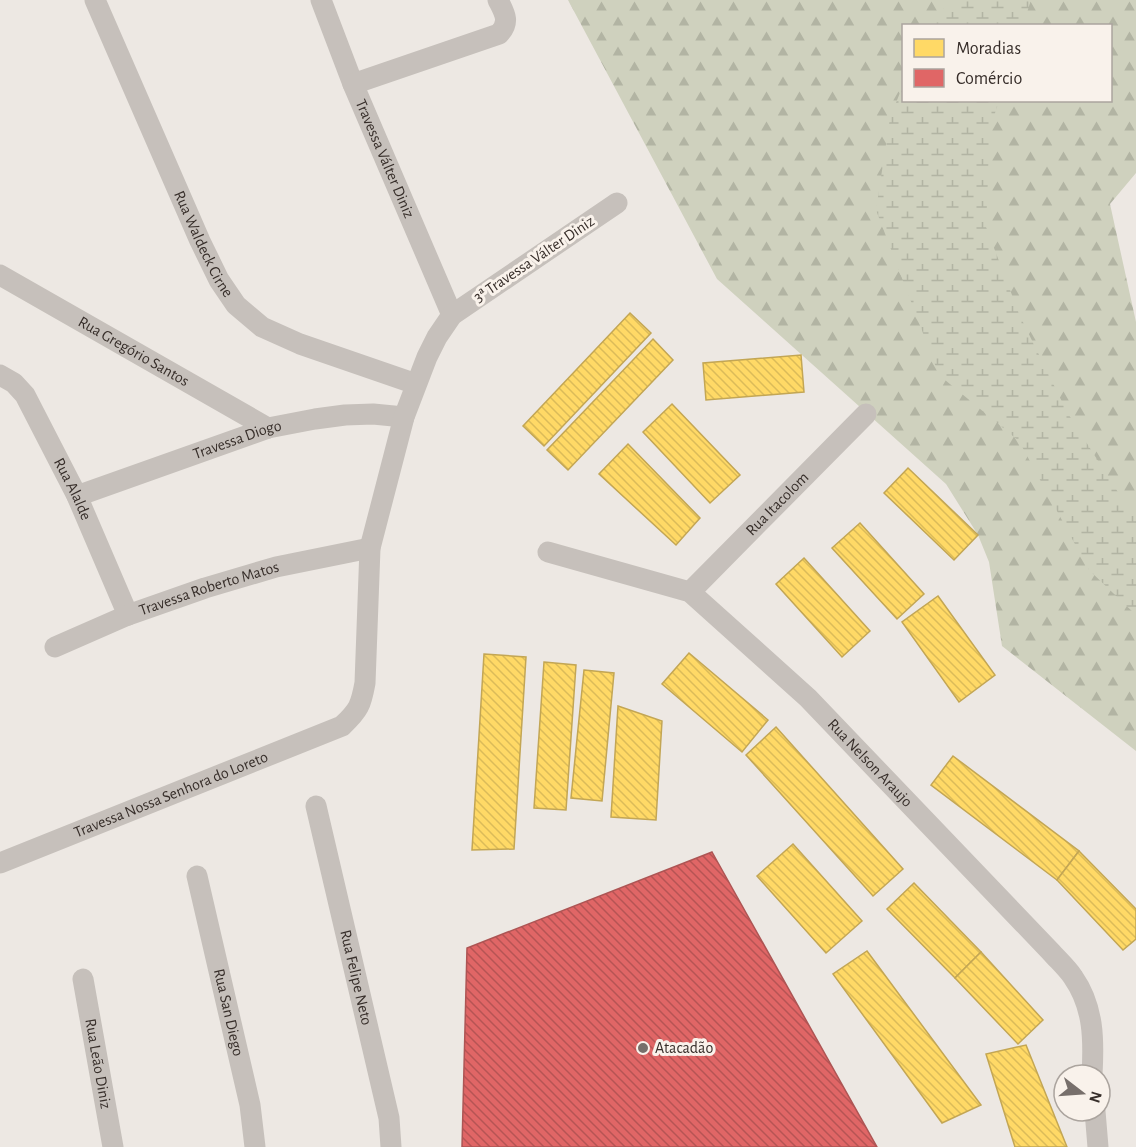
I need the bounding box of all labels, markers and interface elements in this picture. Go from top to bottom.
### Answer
legend [902,24,1112,102]
text: Moradias [956,40,1021,58]
text: Comércio [956,70,1022,88]
street label: Travessa Válter Diniz [352,97,418,221]
street label: Rua Waldeck Cirne [171,188,236,300]
street label: 3ª Travessa Válter Diniz [471,213,598,305]
street label: Rua Gregório Santos [76,313,192,389]
street label: Travessa Diogo [191,418,283,462]
street label: Rua Alalde [51,455,94,523]
street label: Rua Itacolom [743,469,812,539]
street label: Travessa Roberto Matos [137,559,281,618]
street label: Rua Nelson Araujo [825,716,916,810]
street label: Travessa Nossa Senhora do Loreto [72,749,270,841]
street label: Rua Felipe Neto [337,928,375,1027]
street label: Rua San Diego [211,967,246,1058]
street label: Rua Leão Diniz [82,1017,114,1110]
place label: Atacadão [655,1040,713,1056]
marker: Atacadão [636,1041,650,1055]
north arrow [1052,1063,1112,1123]
text: N [1086,1089,1105,1105]

